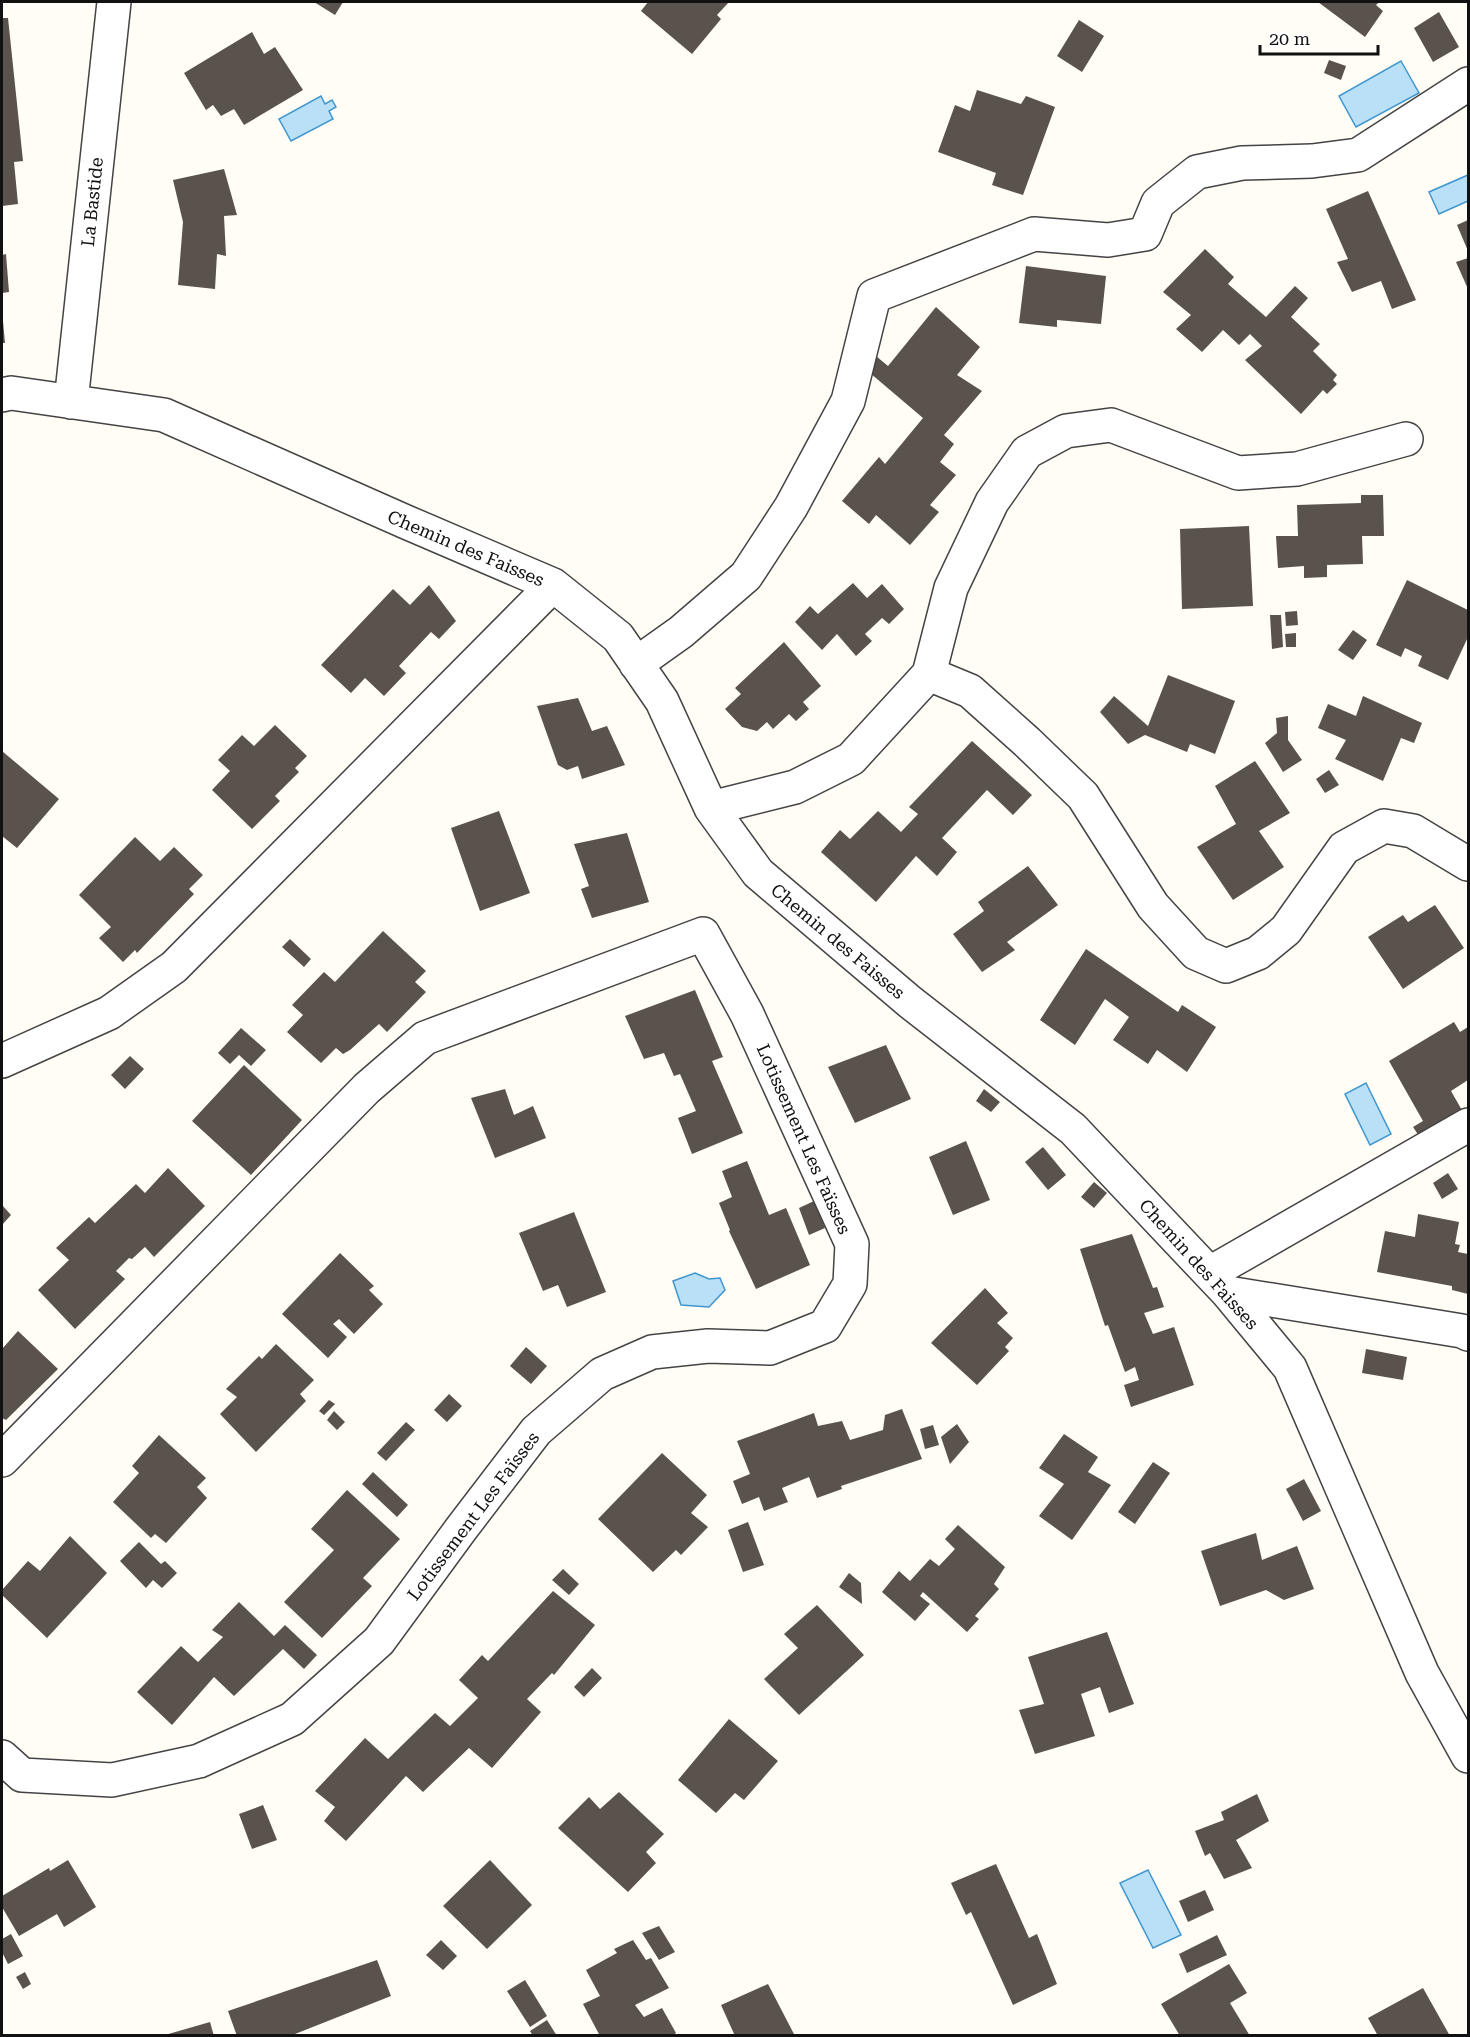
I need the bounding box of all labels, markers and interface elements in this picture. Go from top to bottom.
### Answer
scale bar [1260,18,1378,56]
text: 20 m [1269,28,1310,49]
street label: La Bastide [77,156,107,248]
street label: Chemin des Faisses [385,505,547,591]
street label: Chemin des Faisses [767,879,909,1003]
street label: Lotissement Les Faïsses [753,1041,855,1237]
street label: Chemin des Faisses [1135,1195,1263,1333]
street label: Lotissement Les Faïsses [403,1427,543,1605]

